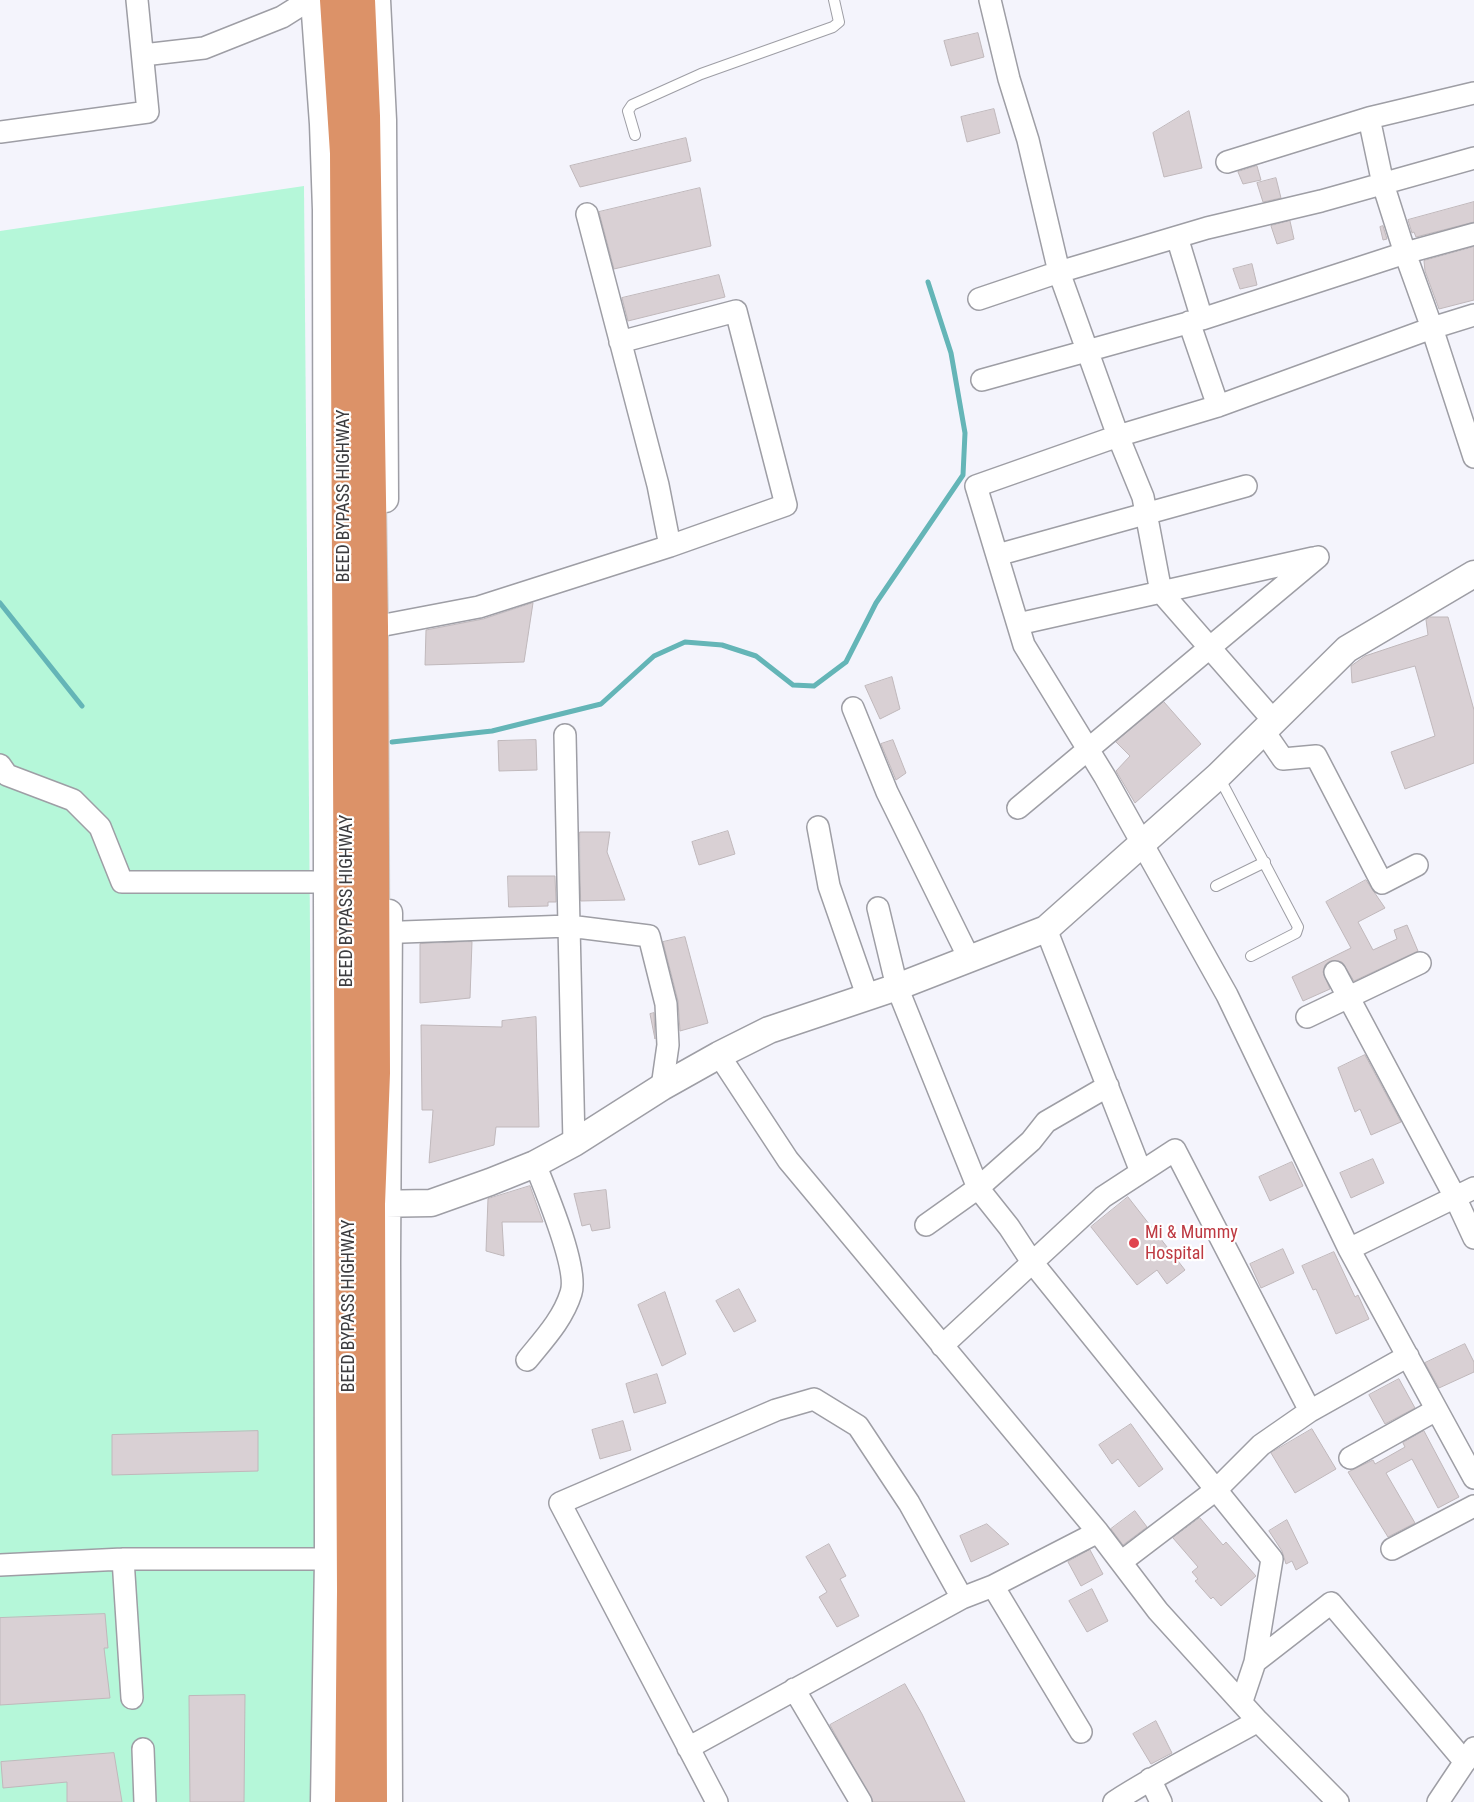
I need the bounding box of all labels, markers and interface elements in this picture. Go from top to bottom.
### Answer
street label: BEED BYPASS HIGHWAY [333,410,355,582]
street label: BEED BYPASS HIGHWAY [336,815,358,987]
street label: BEED BYPASS HIGHWAY [338,1220,360,1392]
place label: Mi & Mummy Hospital [1145,1222,1238,1264]
marker: Mi & Mummy Hospital [1127,1236,1141,1250]

